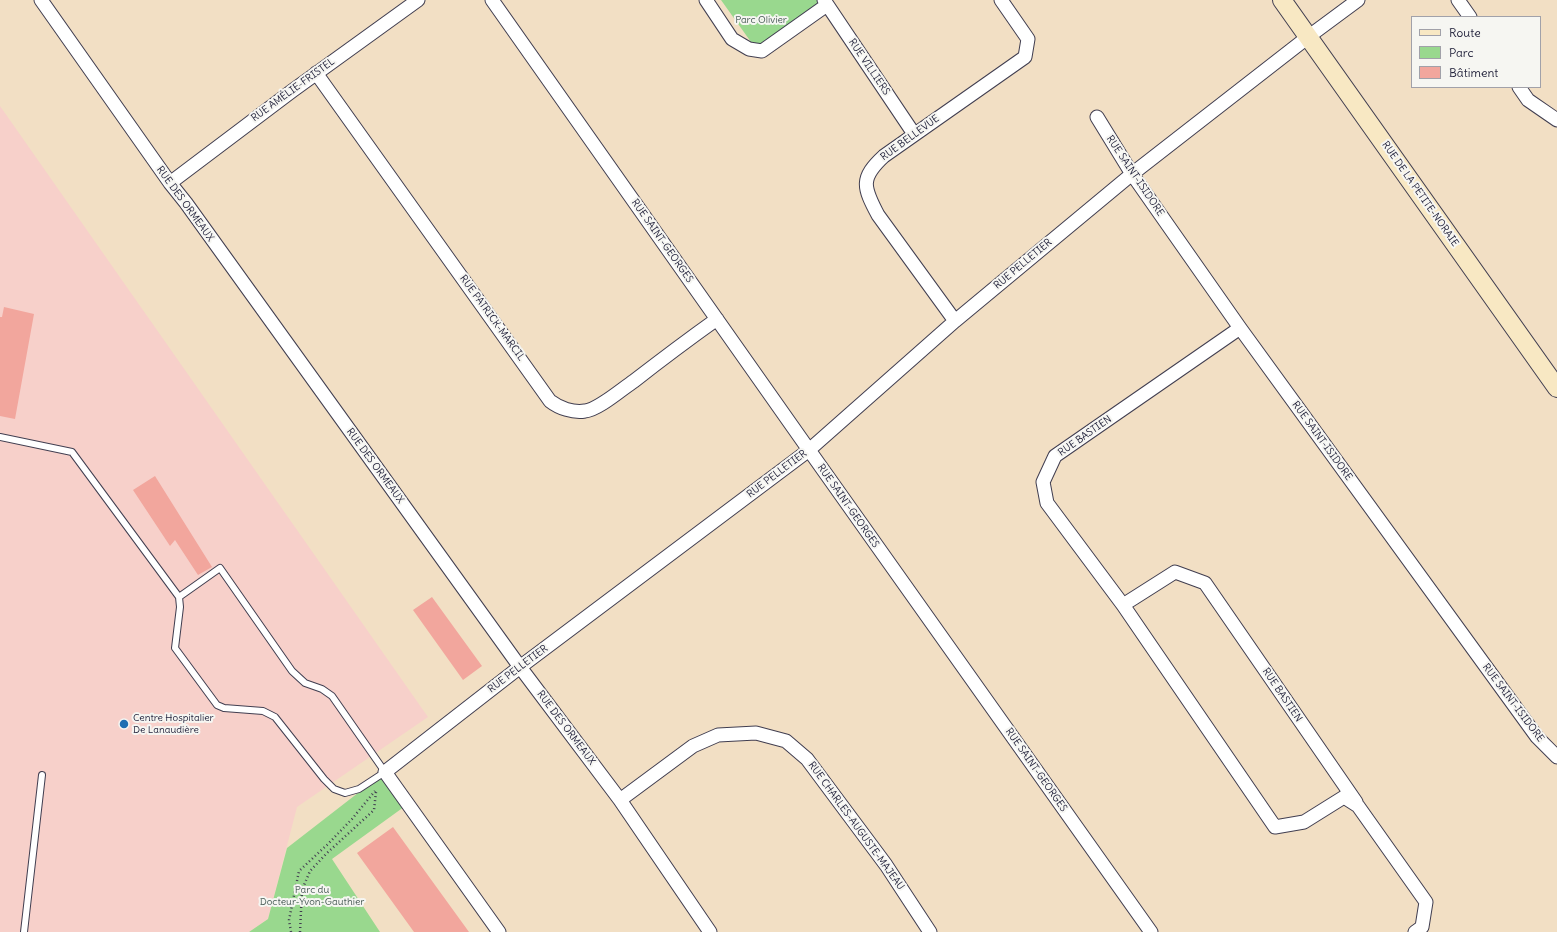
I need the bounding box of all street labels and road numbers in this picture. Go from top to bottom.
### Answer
street label: RUE VILLIERS [846,37,892,97]
street label: RUE AMÉLIE-FRISTEL [249,56,337,124]
street label: RUE BELLEVUE [878,113,942,163]
street label: RUE SAINT-ISIDORE [1104,133,1166,219]
street label: RUE DE LA PETITE-NORAIE [1379,139,1461,249]
street label: RUE DES ORMEAUX [154,164,216,244]
street label: RUE SAINT-GEORGES [629,197,695,285]
street label: RUE PELLETIER [992,236,1054,292]
street label: RUE PATRICK-MARCIL [457,273,527,363]
street label: RUE SAINT-ISIDORE [1289,399,1355,483]
street label: RUE BASTIEN [1056,413,1114,459]
street label: RUE DES ORMEAUX [344,426,406,506]
street label: RUE PELLETIER [745,448,809,500]
street label: RUE SAINT-GEORGES [815,462,881,550]
street label: RUE PELLETIER [486,643,550,695]
street label: RUE SAINT-ISIDORE [1480,662,1546,744]
street label: RUE BASTIEN [1260,666,1304,724]
street label: RUE DES ORMEAUX [534,688,598,768]
street label: RUE SAINT-GEORGES [1003,726,1069,814]
street label: RUE CHARLES-AUGUSTE-MAJEAU [805,759,907,893]

